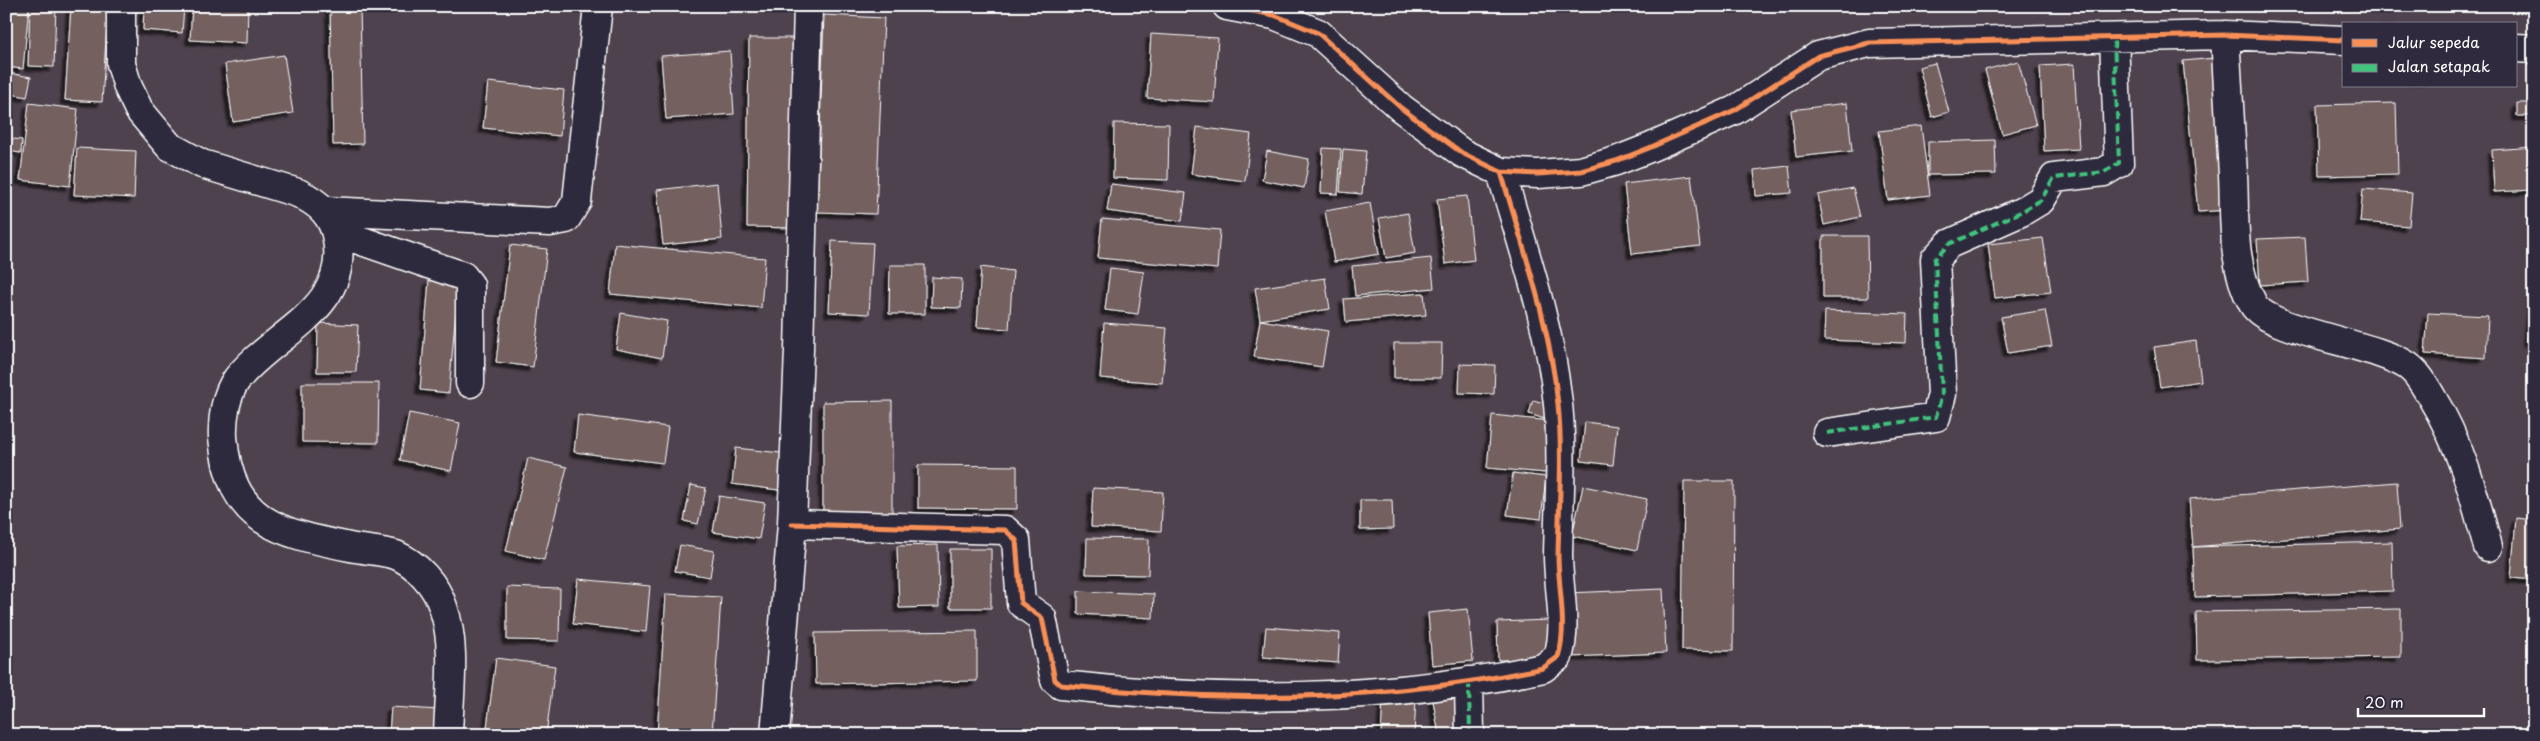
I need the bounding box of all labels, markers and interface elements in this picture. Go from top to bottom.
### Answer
legend [2342,22,2518,88]
text: Jalur sepeda [2388,30,2480,53]
text: Jalan setapak [2388,54,2490,77]
scale bar [2358,686,2484,718]
text: 20 m [2365,690,2404,713]

